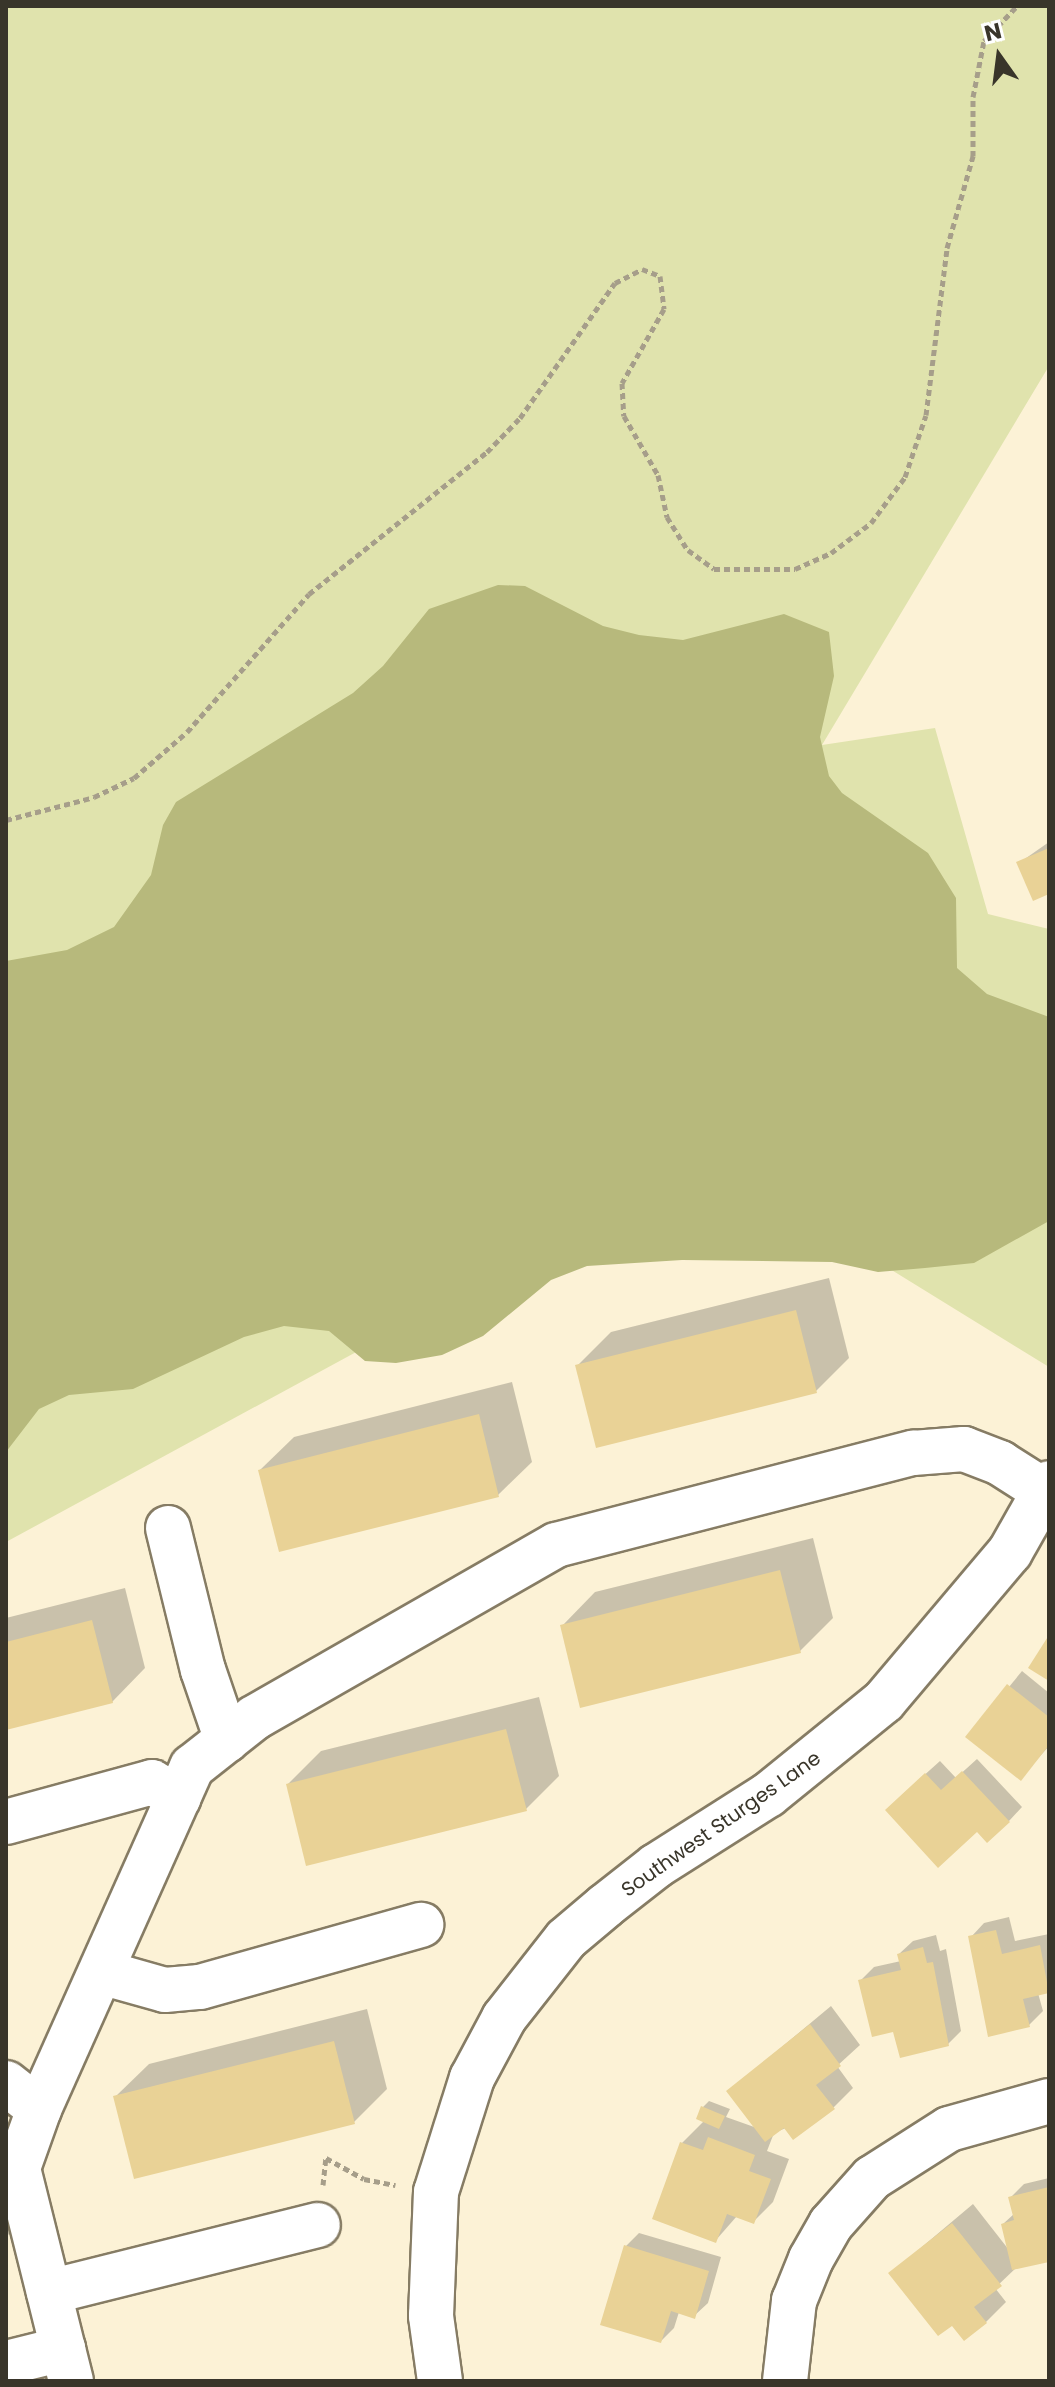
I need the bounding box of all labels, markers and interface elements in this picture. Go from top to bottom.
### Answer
text: N [981,15,1005,49]
north arrow [959,16,1039,96]
street label: Southwest Sturges Lane [617,1746,825,1902]

